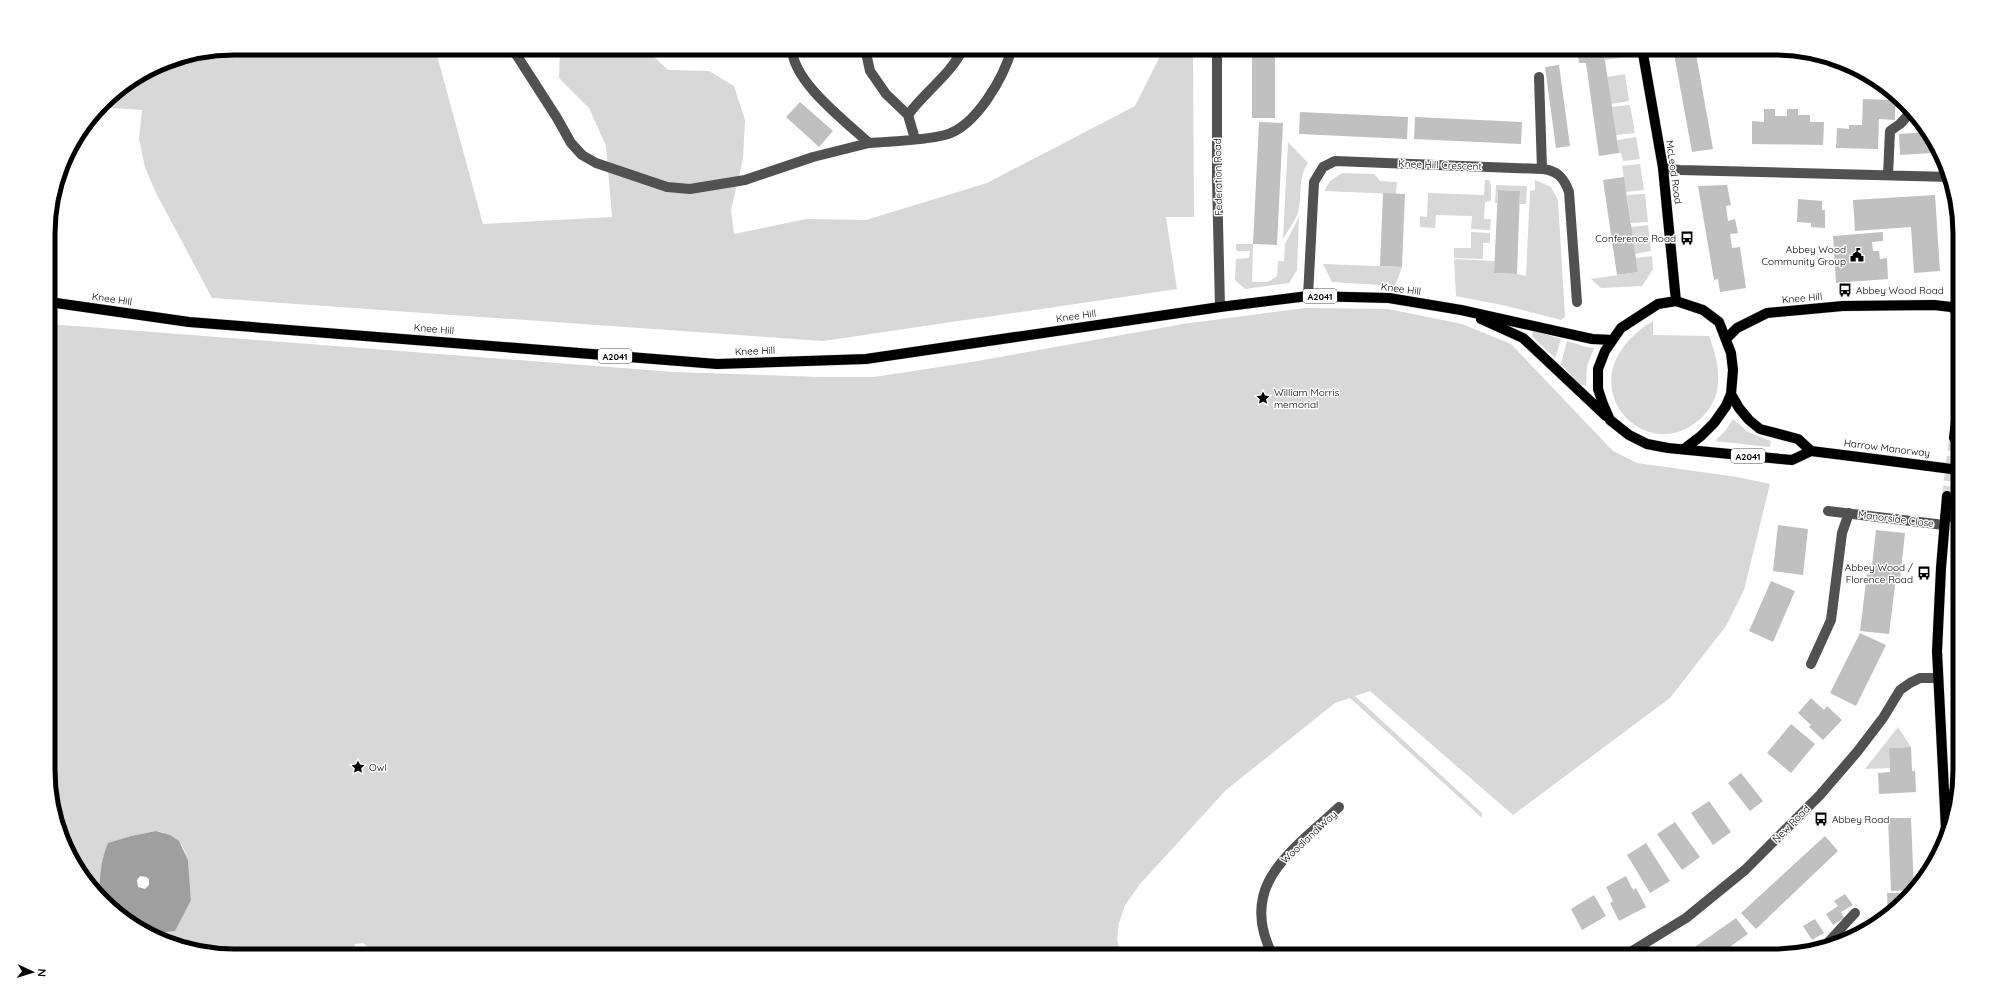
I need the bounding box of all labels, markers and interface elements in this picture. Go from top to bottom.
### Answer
street label: Federation Road [1211,138,1225,216]
street label: McLeod Road [1663,139,1685,205]
street label: Knee Hill Crescent [1398,157,1483,173]
bus stop icon: Conference Road [1679,230,1695,246]
place label: Conference Road [1595,232,1676,245]
place label: Abbey Wood Community Group [1761,243,1846,268]
public building icon: Abbey Wood Community Group [1849,247,1865,263]
street label: Knee Hill [1380,280,1422,298]
bus stop icon: Abbey Wood Road [1837,282,1853,298]
place label: Abbey Wood Road [1856,284,1944,297]
road number: A2041 [1303,289,1337,303]
street label: Knee Hill [91,290,133,308]
street label: Knee Hill [1781,290,1823,306]
street label: Knee Hill [1055,307,1097,325]
street label: Knee Hill [413,321,455,337]
street label: Knee Hill [735,344,775,358]
road number: A2041 [598,349,632,363]
place label: William Morris memorial [1274,386,1340,411]
place icon: William Morris memorial [1255,390,1271,406]
street label: Harrow Manorway [1843,436,1931,460]
road number: A2041 [1731,449,1765,463]
street label: Manorside Close [1857,508,1935,530]
place label: Abbey Wood / Florence Road [1845,561,1914,586]
bus stop icon: Abbey Wood / Florence Road [1916,565,1932,581]
place icon: Owl [350,759,366,775]
place label: Owl [369,761,386,774]
street label: New Road [1769,802,1813,846]
street label: Woodland Way [1278,808,1340,866]
bus stop icon: Abbey Road [1813,811,1829,827]
place label: Abbey Road [1832,813,1889,826]
north arrow [12,952,52,992]
text: N [35,968,49,977]

